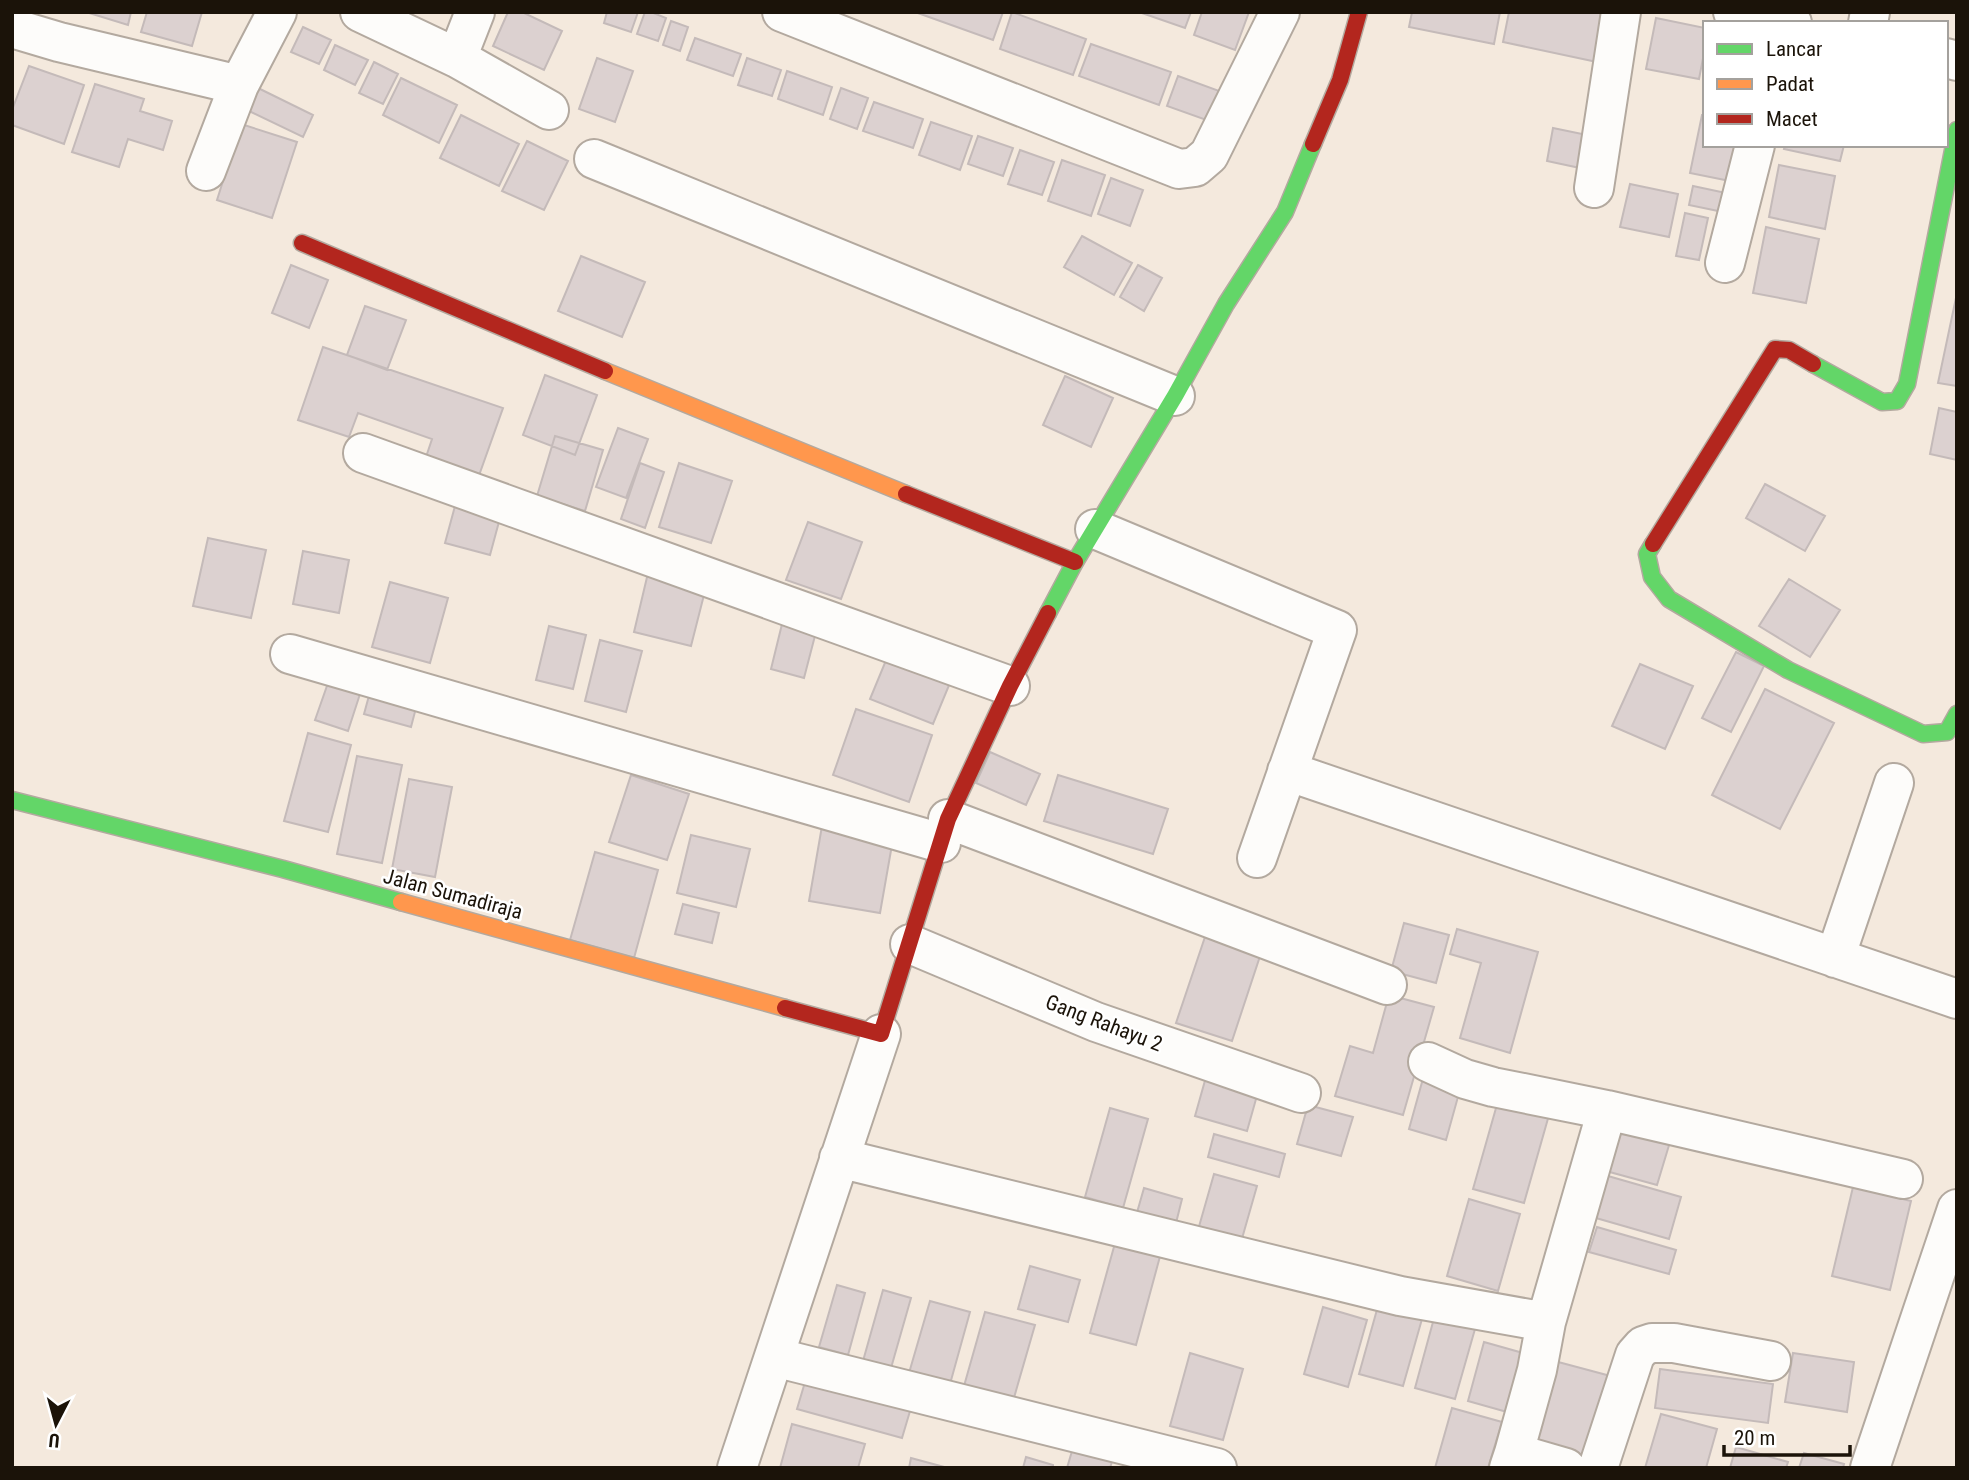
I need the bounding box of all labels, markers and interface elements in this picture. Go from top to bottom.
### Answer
legend [1703,21,1948,147]
text: Lancar [1766,37,1822,61]
text: Padat [1766,72,1814,96]
text: Macet [1766,107,1818,131]
street label: Jalan Sumadiraja [381,864,525,924]
street label: Gang Rahayu 2 [1042,990,1166,1056]
north arrow [21,1389,91,1459]
scale bar [1724,1414,1850,1458]
text: 20 m [1734,1426,1775,1450]
text: U [48,1428,61,1452]

